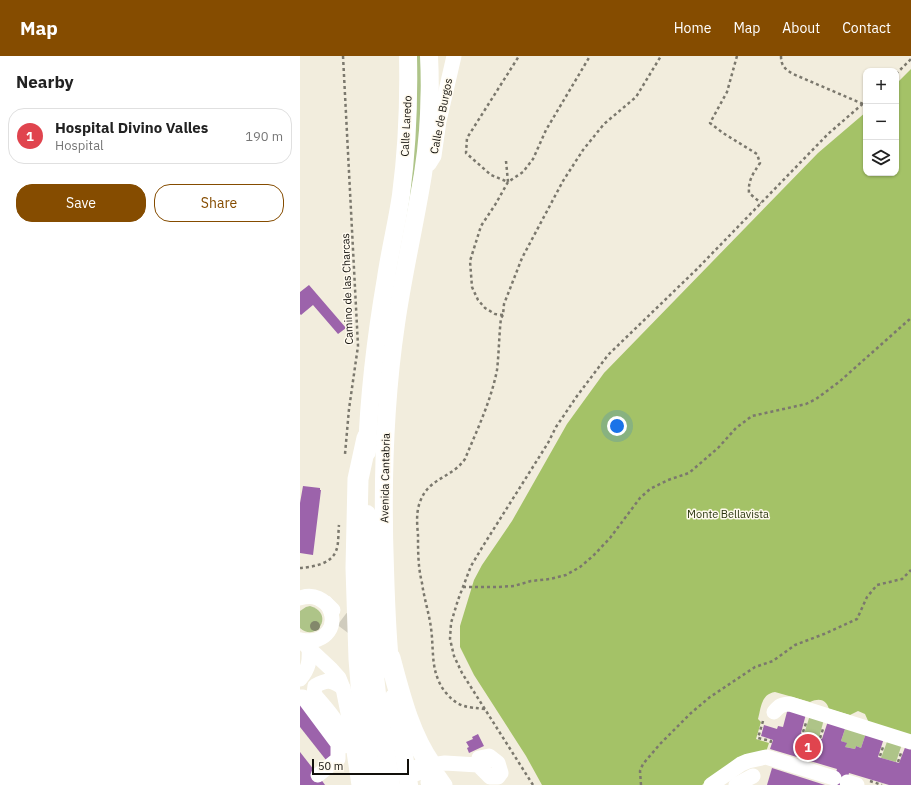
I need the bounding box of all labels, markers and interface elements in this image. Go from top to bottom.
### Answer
text: Map [20,16,58,40]
text: Home [674,19,711,37]
text: Map [733,19,760,37]
text: About [782,19,820,37]
text: Contact [842,19,891,37]
map controls [863,68,899,176]
button: + [863,68,899,104]
text: Nearby [16,71,74,93]
street label: Calle de Burgos [427,77,455,155]
street label: Calle Laredo [397,95,415,157]
button: − [863,104,899,140]
text: Hospital Divino Valles [55,118,208,137]
text: 1 [26,128,34,145]
text: 190 m [245,128,283,145]
text: Hospital [55,137,104,154]
button: layers [863,140,899,176]
button: Save [16,184,146,222]
button: Share [154,184,284,222]
street label: Camino de las Charcas [338,233,356,345]
your location [607,416,627,436]
street label: Avenida Cantabria [377,433,393,523]
park label: Monte Bellavista [687,507,769,521]
pin: 1 [795,732,821,762]
scale bar [312,757,409,776]
text: 50 m [318,759,343,773]

